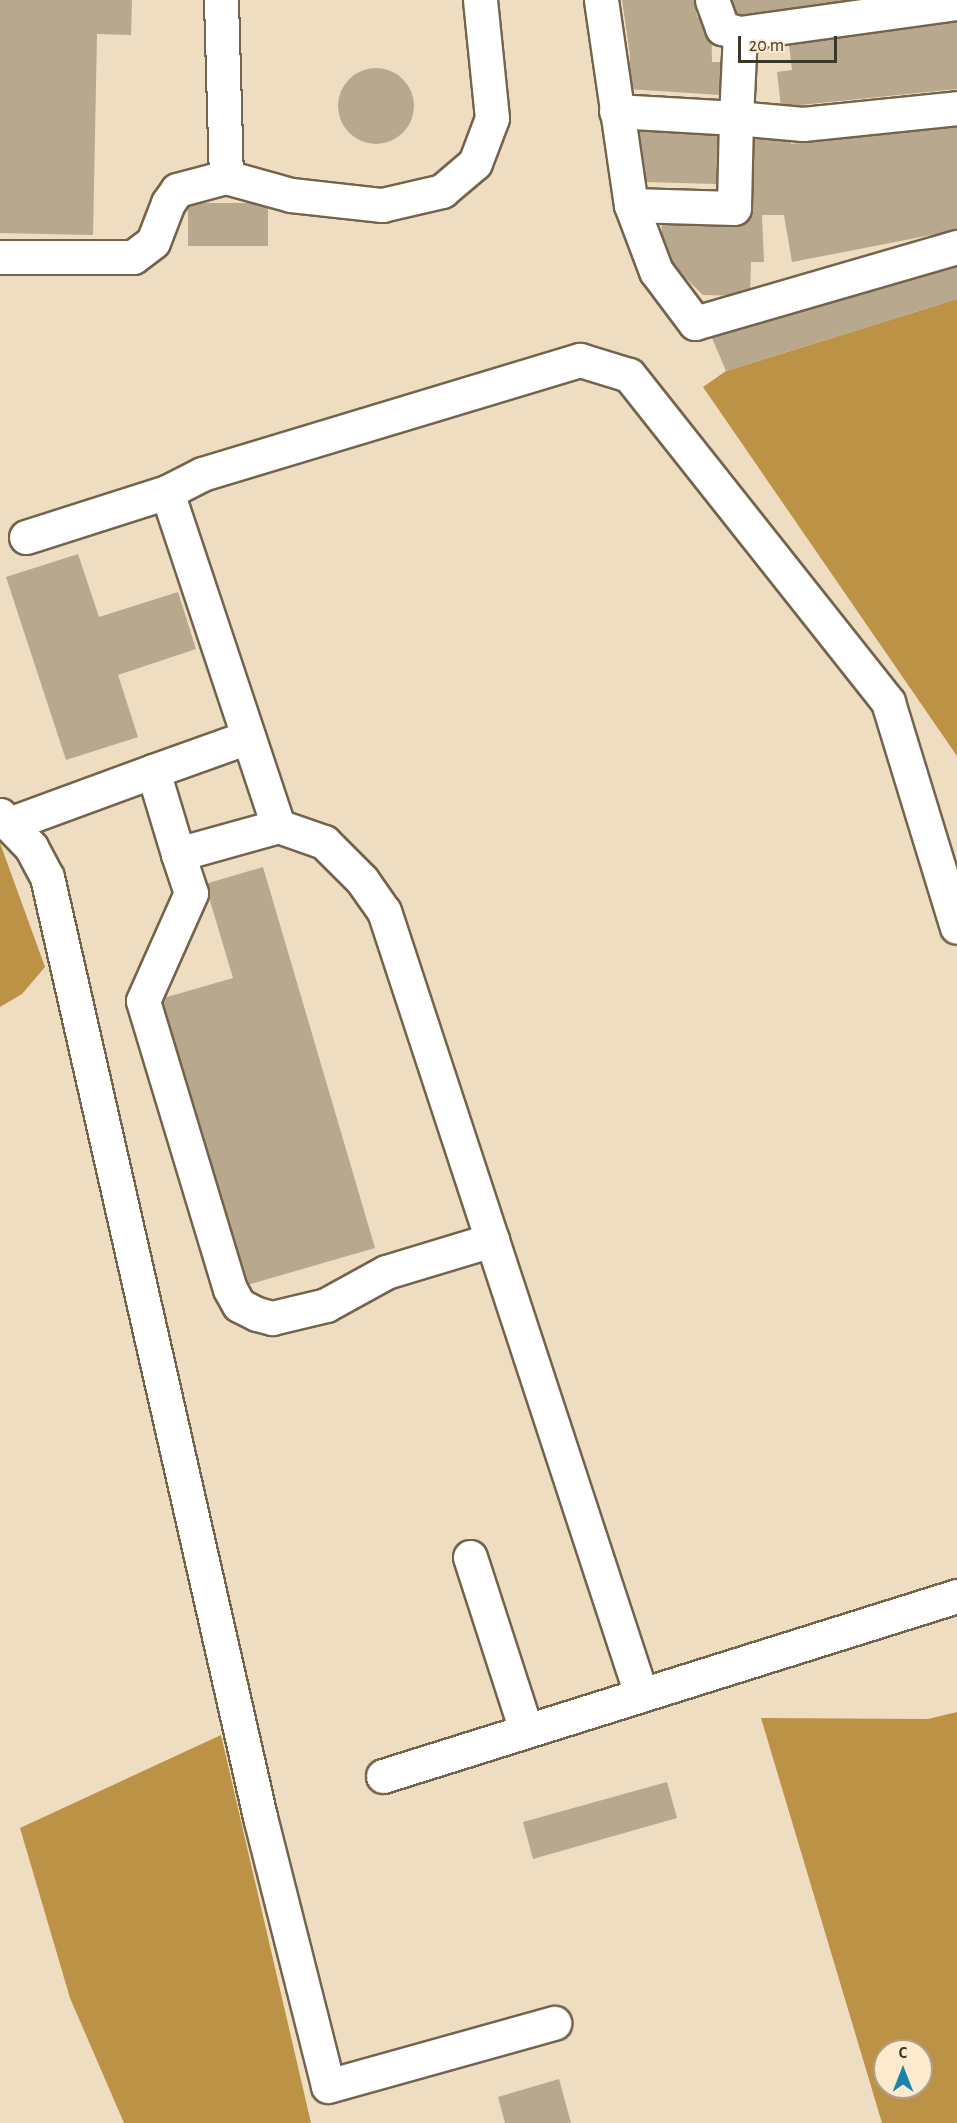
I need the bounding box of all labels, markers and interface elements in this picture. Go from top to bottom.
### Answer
scale bar [741,24,840,62]
text: 20 m [749,37,784,55]
north arrow [873,2039,933,2099]
text: С [899,2045,907,2061]

